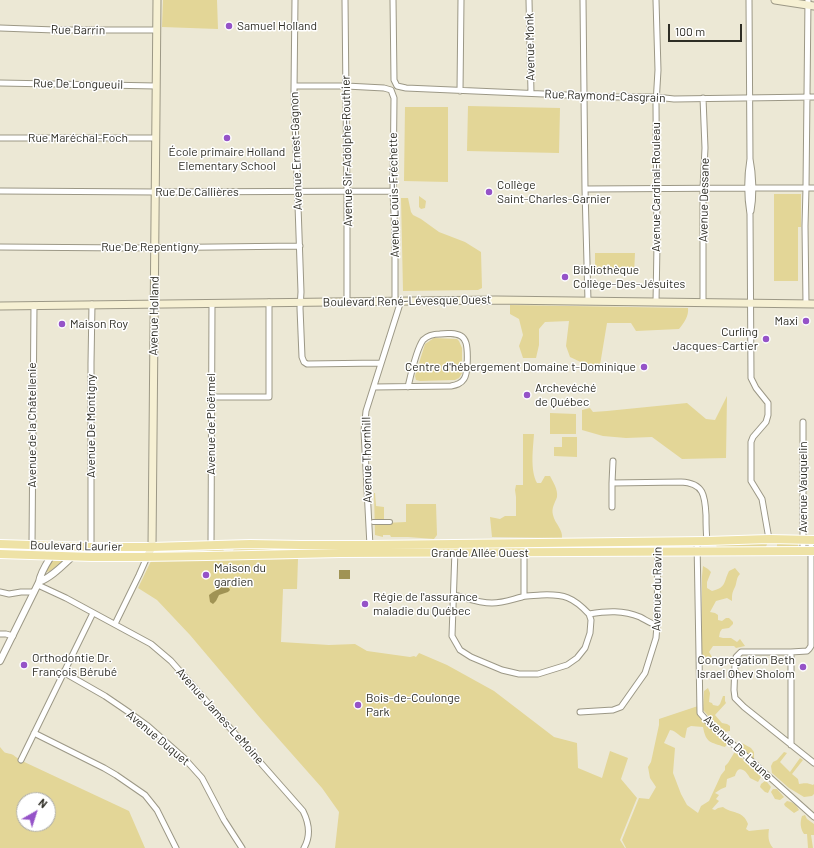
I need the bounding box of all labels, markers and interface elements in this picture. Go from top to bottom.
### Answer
street label: Avenue Monk [522,13,538,81]
scale bar [670,16,744,42]
place label: Samuel Holland [237,19,317,33]
marker: Samuel Holland [224,21,234,31]
street label: Rue Barrin [51,22,105,38]
text: 100 m [675,24,705,38]
street label: Avenue Sir-Adolphe-Routhier [338,75,356,227]
street label: Rue De Longueuil [33,76,123,92]
street label: Rue Raymond-Casgrain [544,87,666,105]
street label: Avenue Ernest-Gagnon [287,91,305,211]
street label: Avenue Cardinal-Rouleau [649,122,663,252]
street label: Rue Maréchal-Foch [28,131,128,145]
street label: Avenue Louis-Fréchette [386,132,402,258]
marker: École primaire Holland Elementary School [222,133,232,143]
place label: École primaire Holland Elementary School [169,145,285,173]
street label: Avenue Dessane [696,158,712,242]
place label: Collège Saint-Charles-Garnier [497,178,610,206]
street label: Rue De Callières [155,185,239,199]
marker: Collège Saint-Charles-Garnier [484,187,494,197]
street label: Rue De Repentigny [101,240,199,254]
place label: Bibliothèque Collège-Des-Jésuites [573,263,685,291]
marker: Bibliothèque Collège-Des-Jésuites [560,272,570,282]
street label: Avenue Holland [146,276,162,356]
street label: Boulevard René-Lévesque Ouest [323,292,491,310]
place label: Maxi [775,314,798,328]
marker: Maxi [801,316,811,326]
place label: Maison Roy [70,317,128,331]
marker: Maison Roy [57,319,67,329]
place label: Curling Jacques-Cartier [673,325,758,353]
marker: Curling Jacques-Cartier [761,334,771,344]
place label: Centre d'hébergement Domaine t-Dominique [405,360,636,374]
street label: Avenue de la Châtellenie [25,362,39,488]
marker: Centre d'hébergement Domaine t-Dominique [639,362,649,372]
street label: Avenue de Ploërmel [204,373,218,475]
street label: Avenue De Montigny [84,374,98,478]
place label: Archevéché de Québec [535,381,596,409]
marker: Archevéché de Québec [522,390,532,400]
street label: Avenue Thornhill [359,417,375,503]
street label: Avenue Vauquelin [796,441,810,533]
street label: Boulevard Laurier [30,538,122,554]
street label: Grande Allée Ouest [431,546,529,560]
street label: Avenue du Ravin [649,547,665,631]
place label: Maison du gardien [214,561,266,589]
marker: Maison du gardien [201,570,211,580]
place label: Régie de l'assurance maladie du Québec [373,590,478,618]
marker: Régie de l'assurance maladie du Québec [360,599,370,609]
place label: Orthodontie Dr. François Bérubé [32,651,117,679]
place label: Congregation Beth Israel Ohev Sholom [697,653,795,681]
marker: Orthodontie Dr. François Bérubé [19,660,29,670]
marker: Congregation Beth Israel Ohev Sholom [798,662,808,672]
street label: Avenue James-LeMoine [173,665,267,767]
place label: Bois-de-Coulonge Park [366,691,460,719]
marker: Bois-de-Coulonge Park [353,700,363,710]
street label: Avenue Duquet [124,707,192,769]
street label: Avenue De Laune [701,712,775,784]
north arrow [16,792,56,832]
text: N [36,796,50,810]

